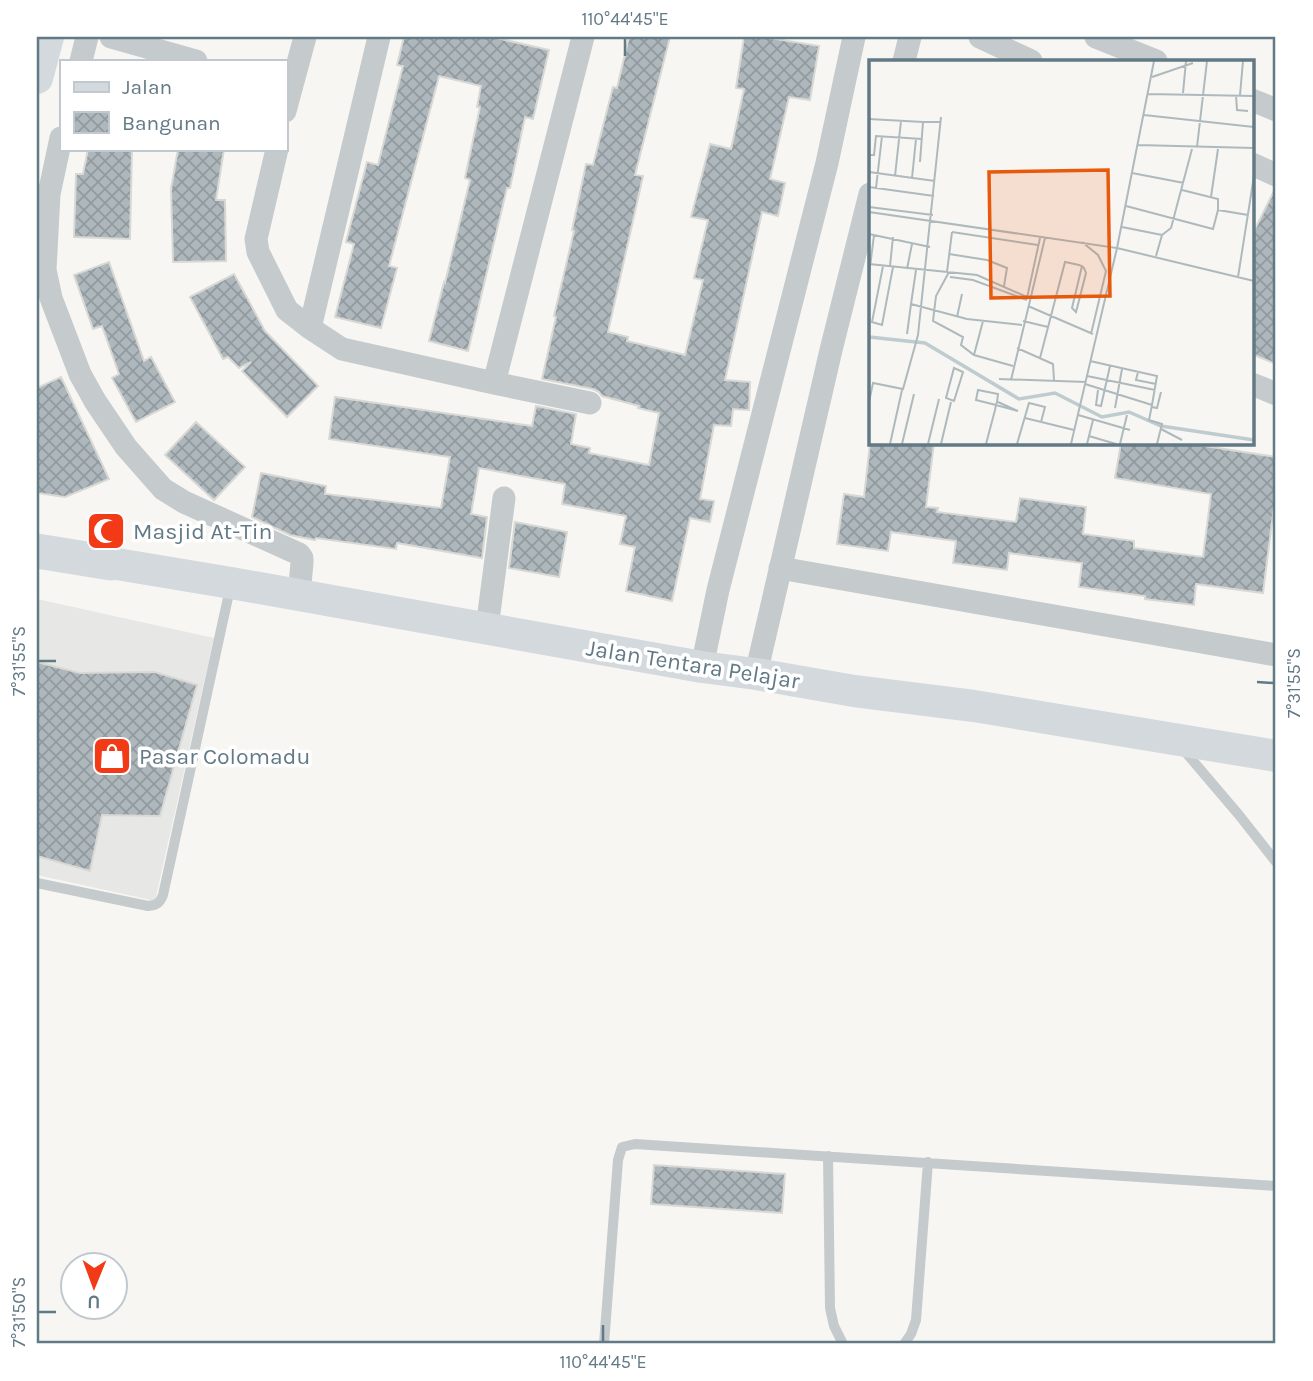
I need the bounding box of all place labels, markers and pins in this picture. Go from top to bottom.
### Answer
mosque icon: Masjid At-Tin [85,510,127,552]
place label: Masjid At-Tin [133,518,273,545]
shop icon: Pasar Colomadu [91,735,133,777]
place label: Pasar Colomadu [139,743,310,770]

